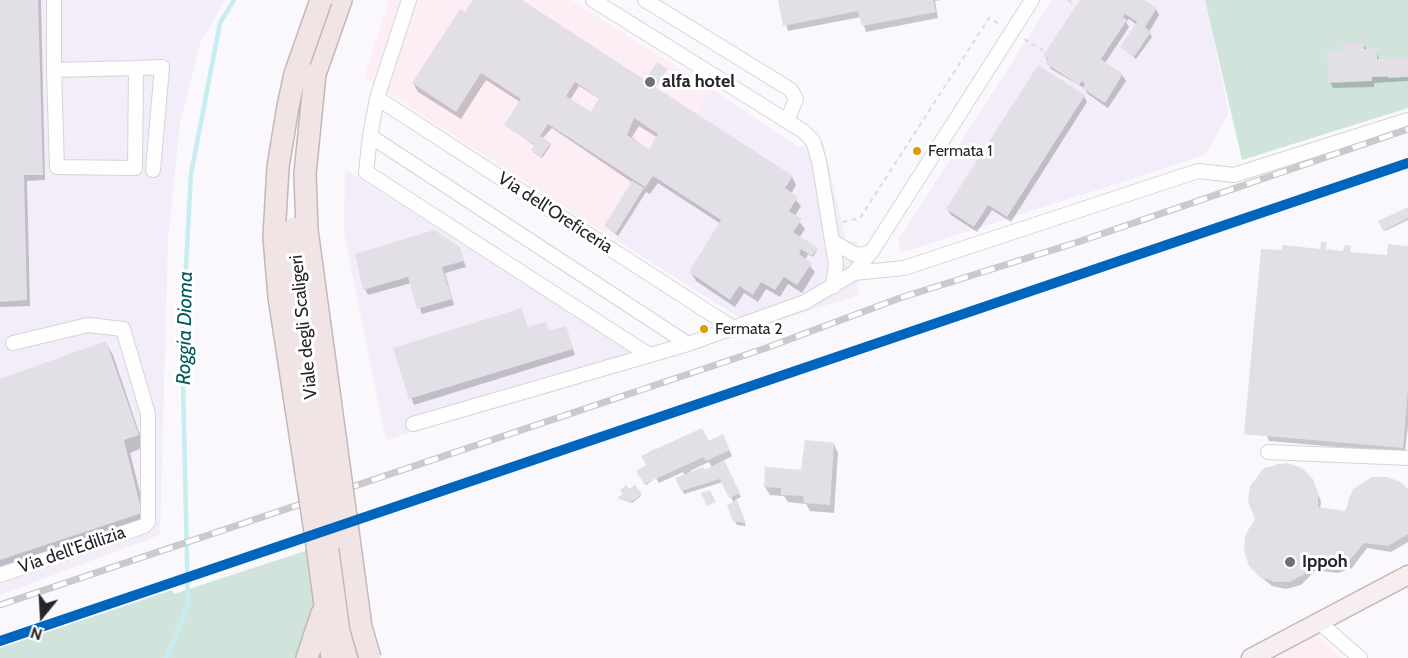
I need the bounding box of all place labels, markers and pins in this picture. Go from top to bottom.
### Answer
place label: alfa hotel [662,71,735,93]
marker: alfa hotel [643,75,657,89]
place label: Fermata 1 [928,141,992,161]
marker: Fermata 1 [911,145,923,157]
place label: Fermata 2 [715,319,783,339]
marker: Fermata 2 [698,323,710,335]
place label: Ippoh [1302,551,1348,573]
marker: Ippoh [1283,555,1297,569]

